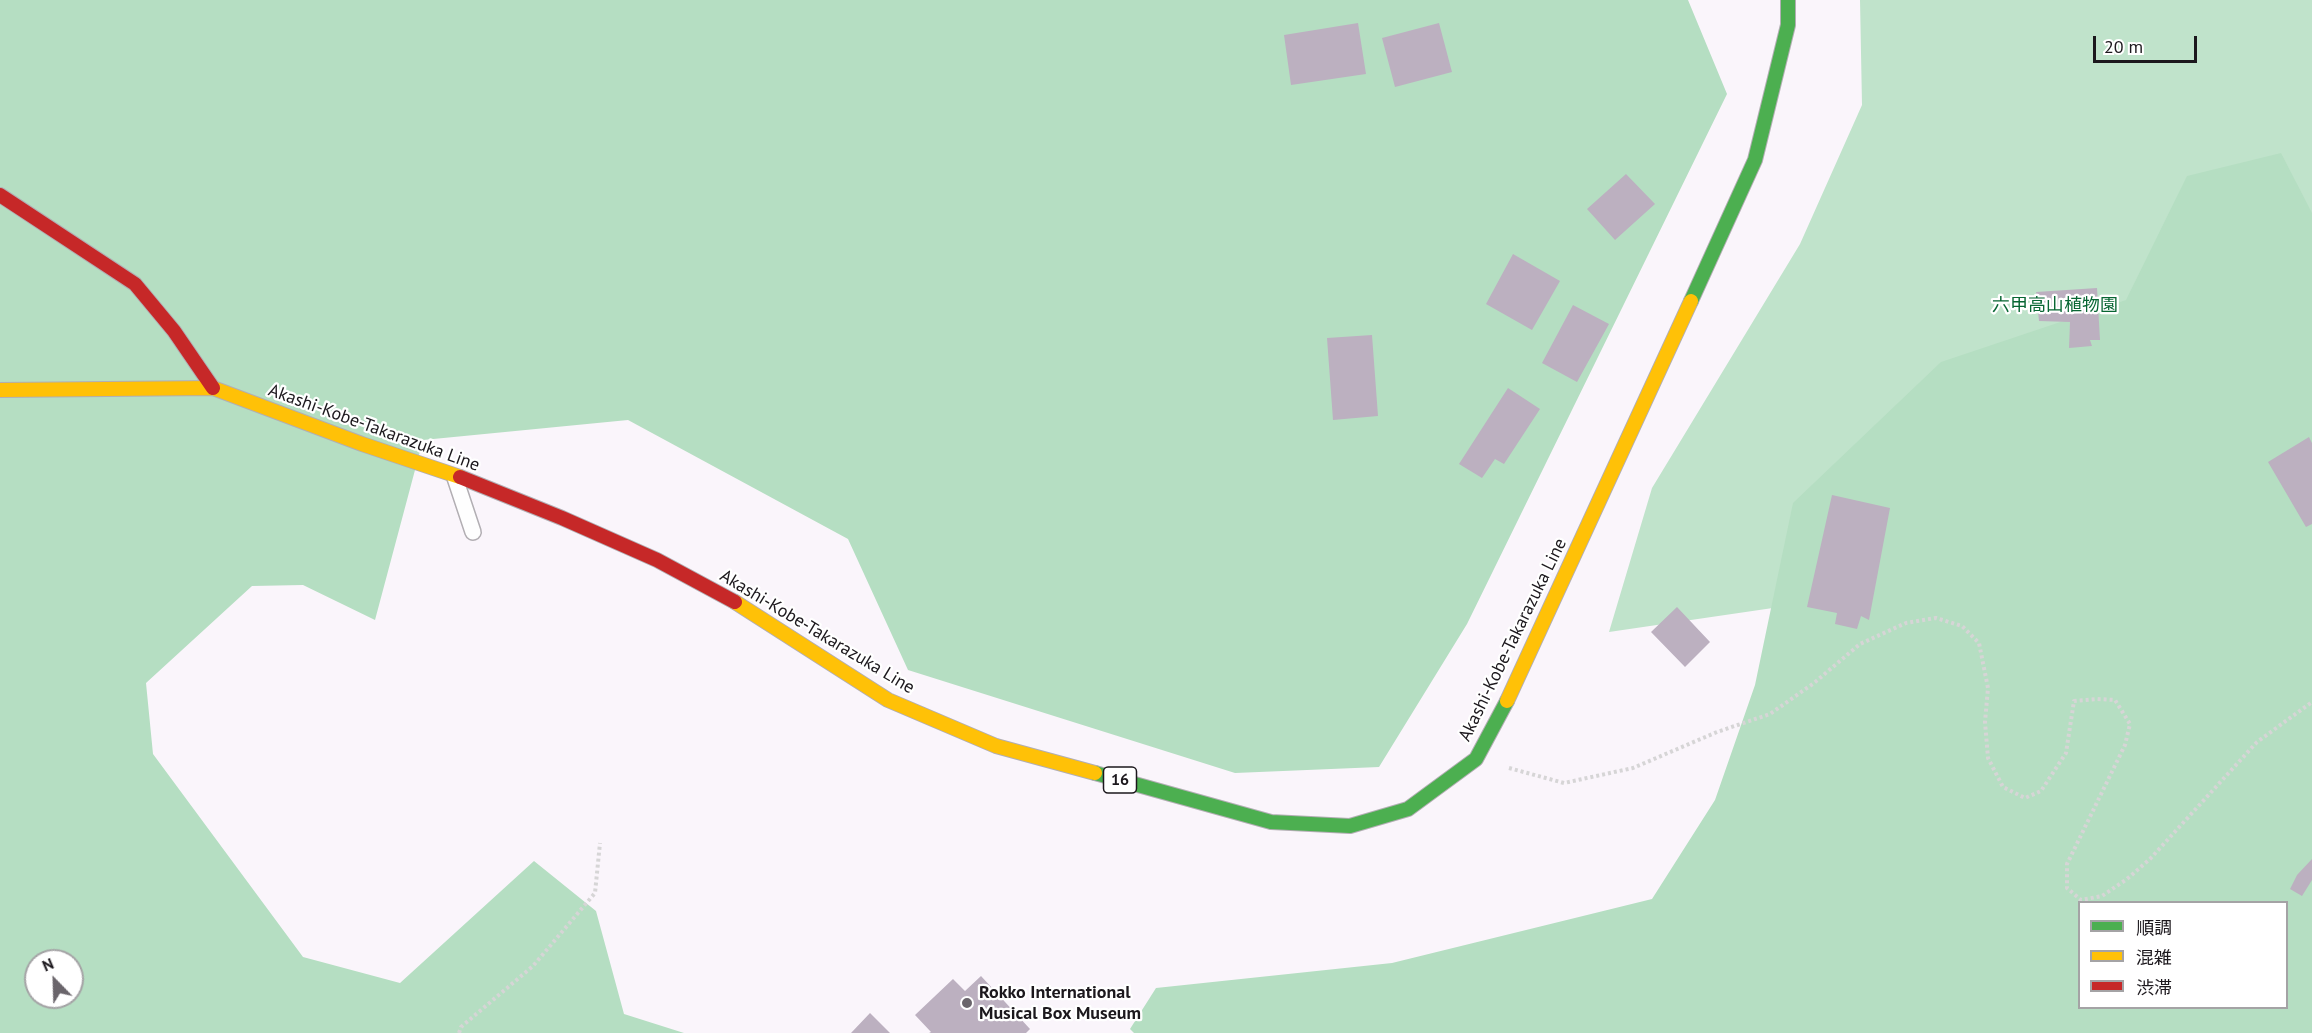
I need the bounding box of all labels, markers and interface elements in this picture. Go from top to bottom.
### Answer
scale bar [2096,24,2200,62]
text: 20 m [2104,35,2143,58]
park label: 六甲高山植物園 [1992,295,2118,317]
street label: Akashi-Kobe-Takarazuka Line [265,380,483,476]
street label: Akashi-Kobe-Takarazuka Line [1454,535,1572,745]
street label: Akashi-Kobe-Takarazuka Line [716,565,918,699]
road number: 16 [1104,767,1136,793]
legend [2078,901,2288,1009]
text: 順調 [2136,916,2172,939]
text: 混雑 [2136,946,2172,969]
north arrow [24,949,84,1009]
text: N [39,953,56,976]
text: 渋滞 [2136,976,2172,999]
place label: Rokko International Musical Box Museum [979,982,1141,1024]
marker: Rokko International Musical Box Museum [960,996,974,1010]

